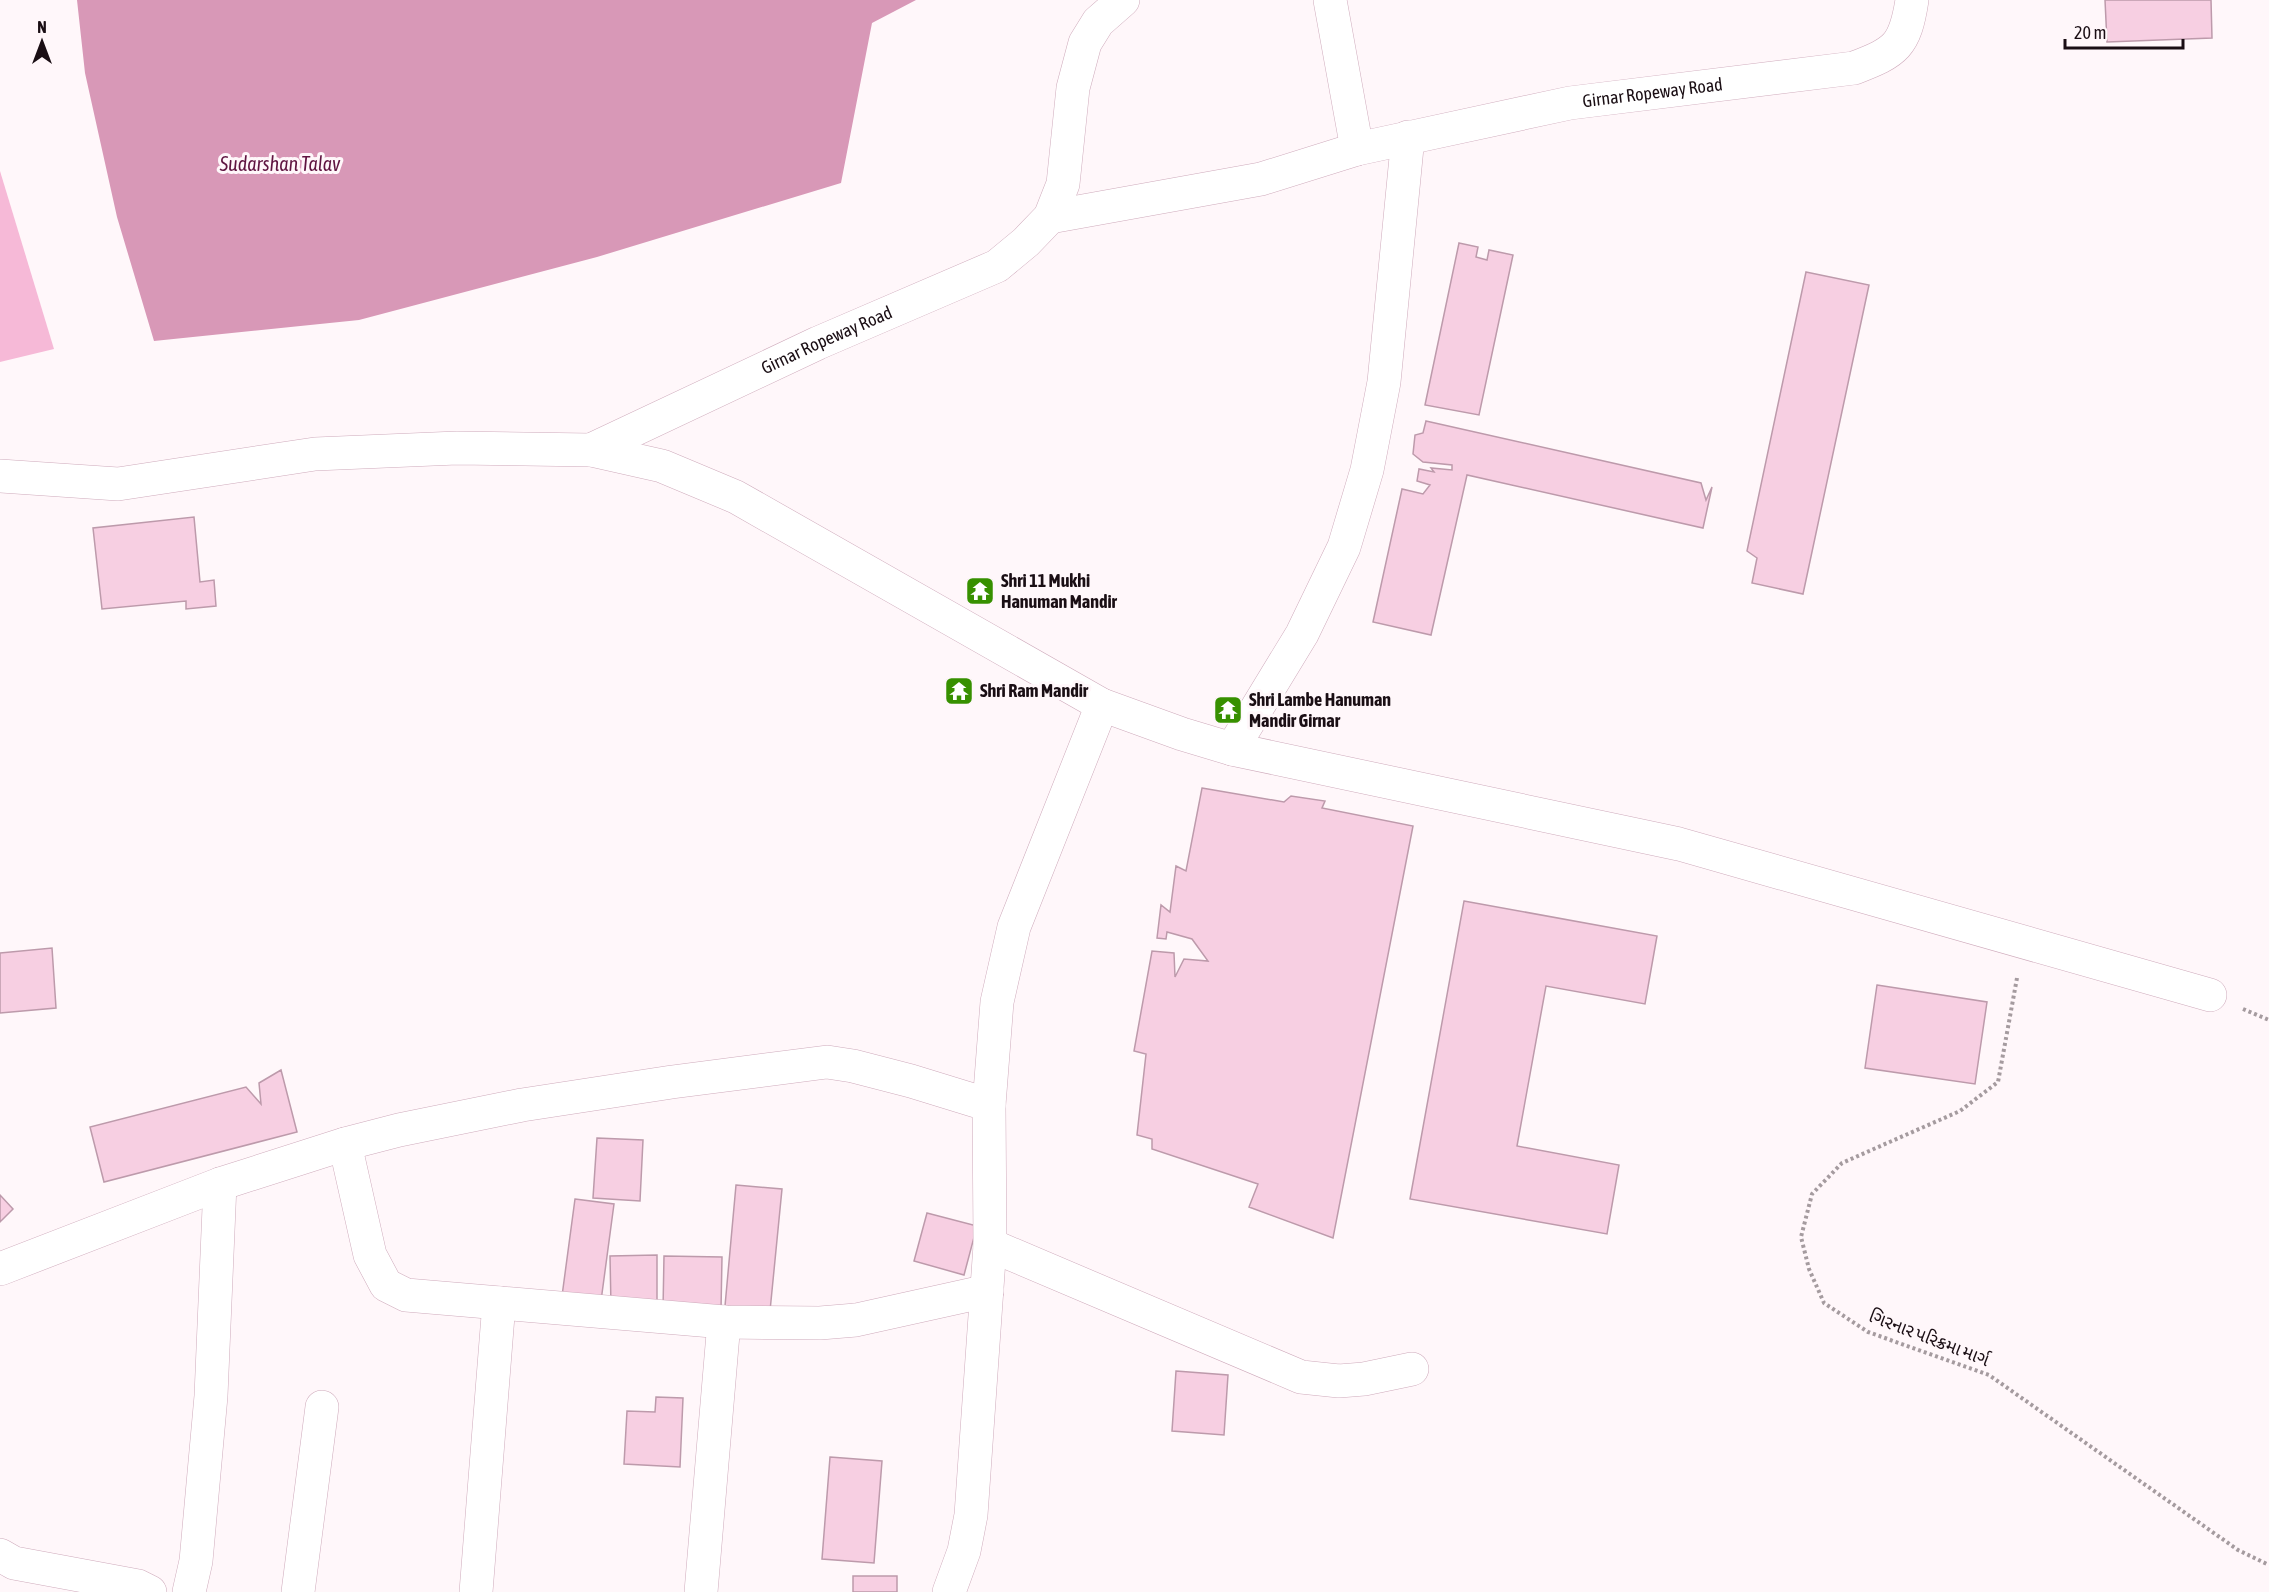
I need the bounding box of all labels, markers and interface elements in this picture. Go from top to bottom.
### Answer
north arrow [12,12,72,72]
scale bar [2065,12,2184,50]
text: N [37,18,47,36]
text: 20 m [2074,22,2106,43]
street label: Girnar Ropeway Road [1581,73,1724,111]
water label: Sudarshan Talav [219,152,341,175]
street label: Girnar Ropeway Road [758,301,895,378]
place label: Shri 11 Mukhi Hanuman Mandir [1001,570,1118,612]
temple icon: Shri 11 Mukhi Hanuman Mandir [964,575,996,607]
temple icon: Shri Ram Mandir [943,675,975,707]
place label: Shri Ram Mandir [980,680,1089,701]
place label: Shri Lambe Hanuman Mandir Girnar [1249,689,1391,731]
temple icon: Shri Lambe Hanuman Mandir Girnar [1212,694,1244,726]
street label: ગિરનાર પરિક્રમા માર્ગ [1866,1305,1993,1370]

